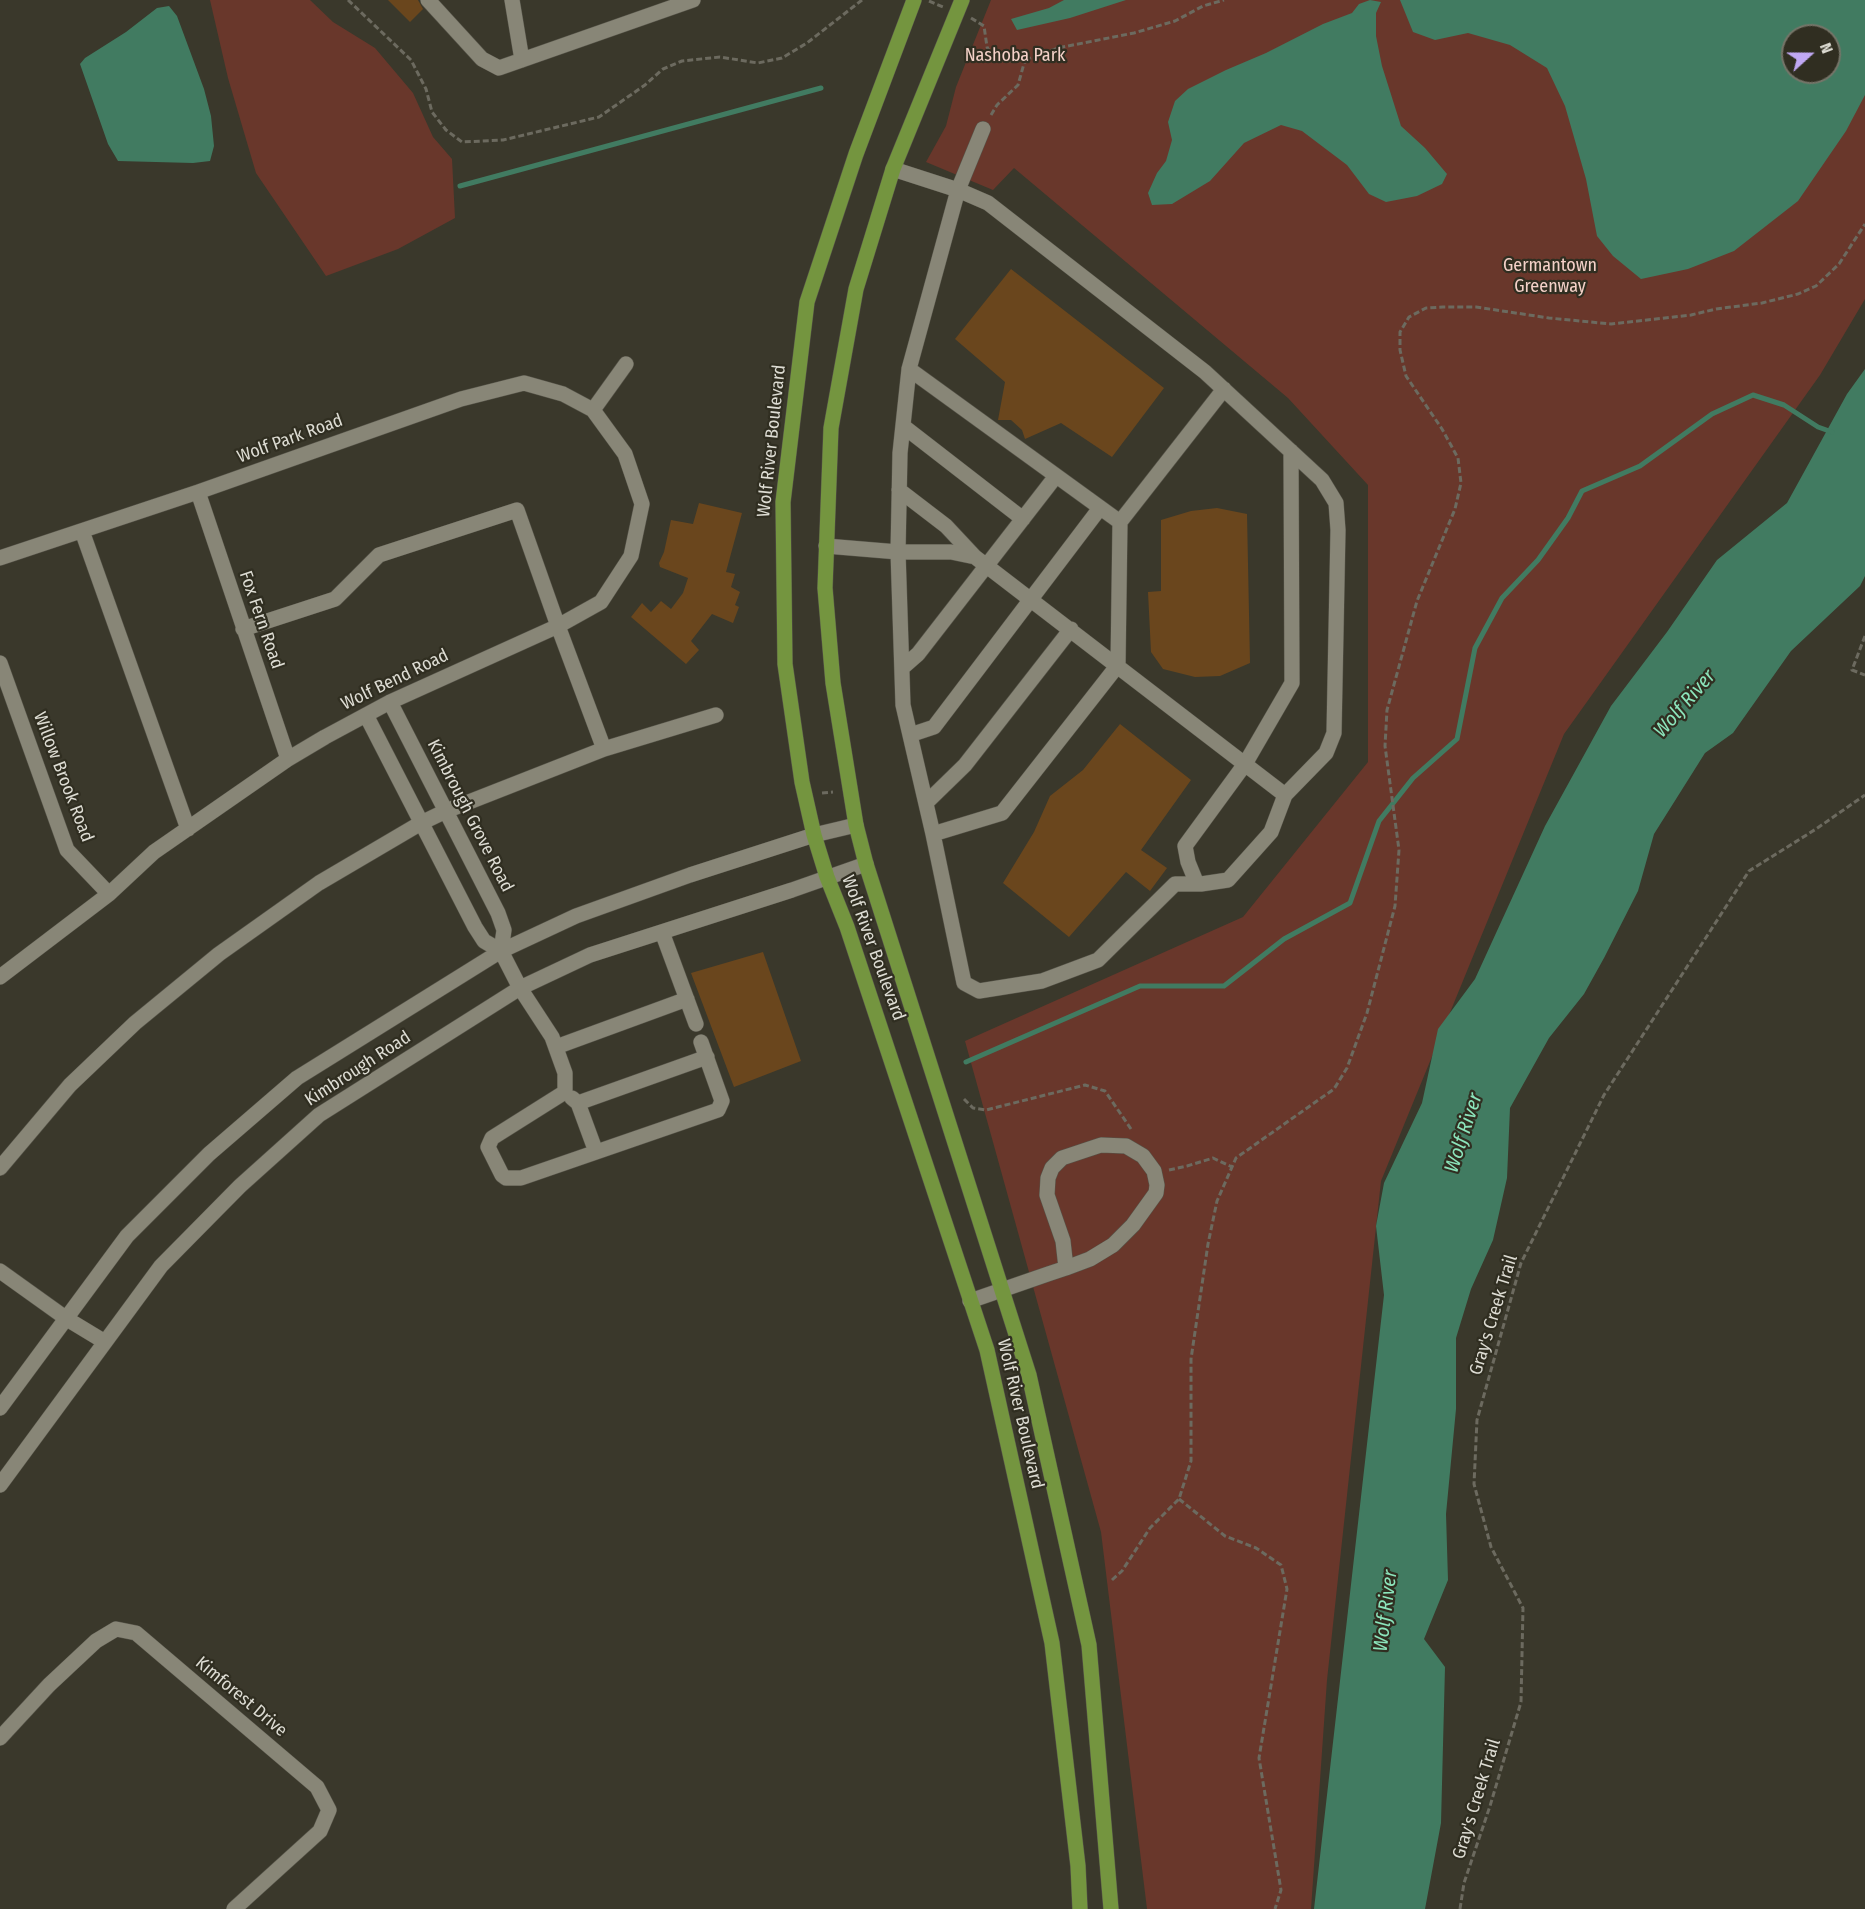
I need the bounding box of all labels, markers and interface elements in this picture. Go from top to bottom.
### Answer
north arrow [1781,24,1841,84]
text: N [1816,40,1837,56]
park label: Nashoba Park [965,45,1065,67]
park label: Germantown Greenway [1503,255,1597,298]
street label: Wolf River Boulevard [753,364,791,518]
street label: Wolf Park Road [234,410,346,468]
street label: Fox Fern Road [234,568,288,672]
street label: Wolf Bend Road [338,645,452,715]
water label: Wolf River [1649,665,1721,743]
street label: Willow Brook Road [28,709,98,845]
street label: Kimbrough Grove Road [422,736,518,896]
street label: Wolf River Boulevard [837,872,909,1024]
street label: Kimbrough Road [301,1027,415,1111]
water label: Wolf River [1440,1090,1488,1176]
street label: Gray's Creek Trail [1465,1252,1523,1378]
street label: Wolf River Boulevard [992,1337,1048,1491]
water label: Wolf River [1369,1569,1403,1653]
street label: Kimforest Drive [191,1652,291,1742]
street label: Gray's Creek Trail [1448,1736,1506,1862]

